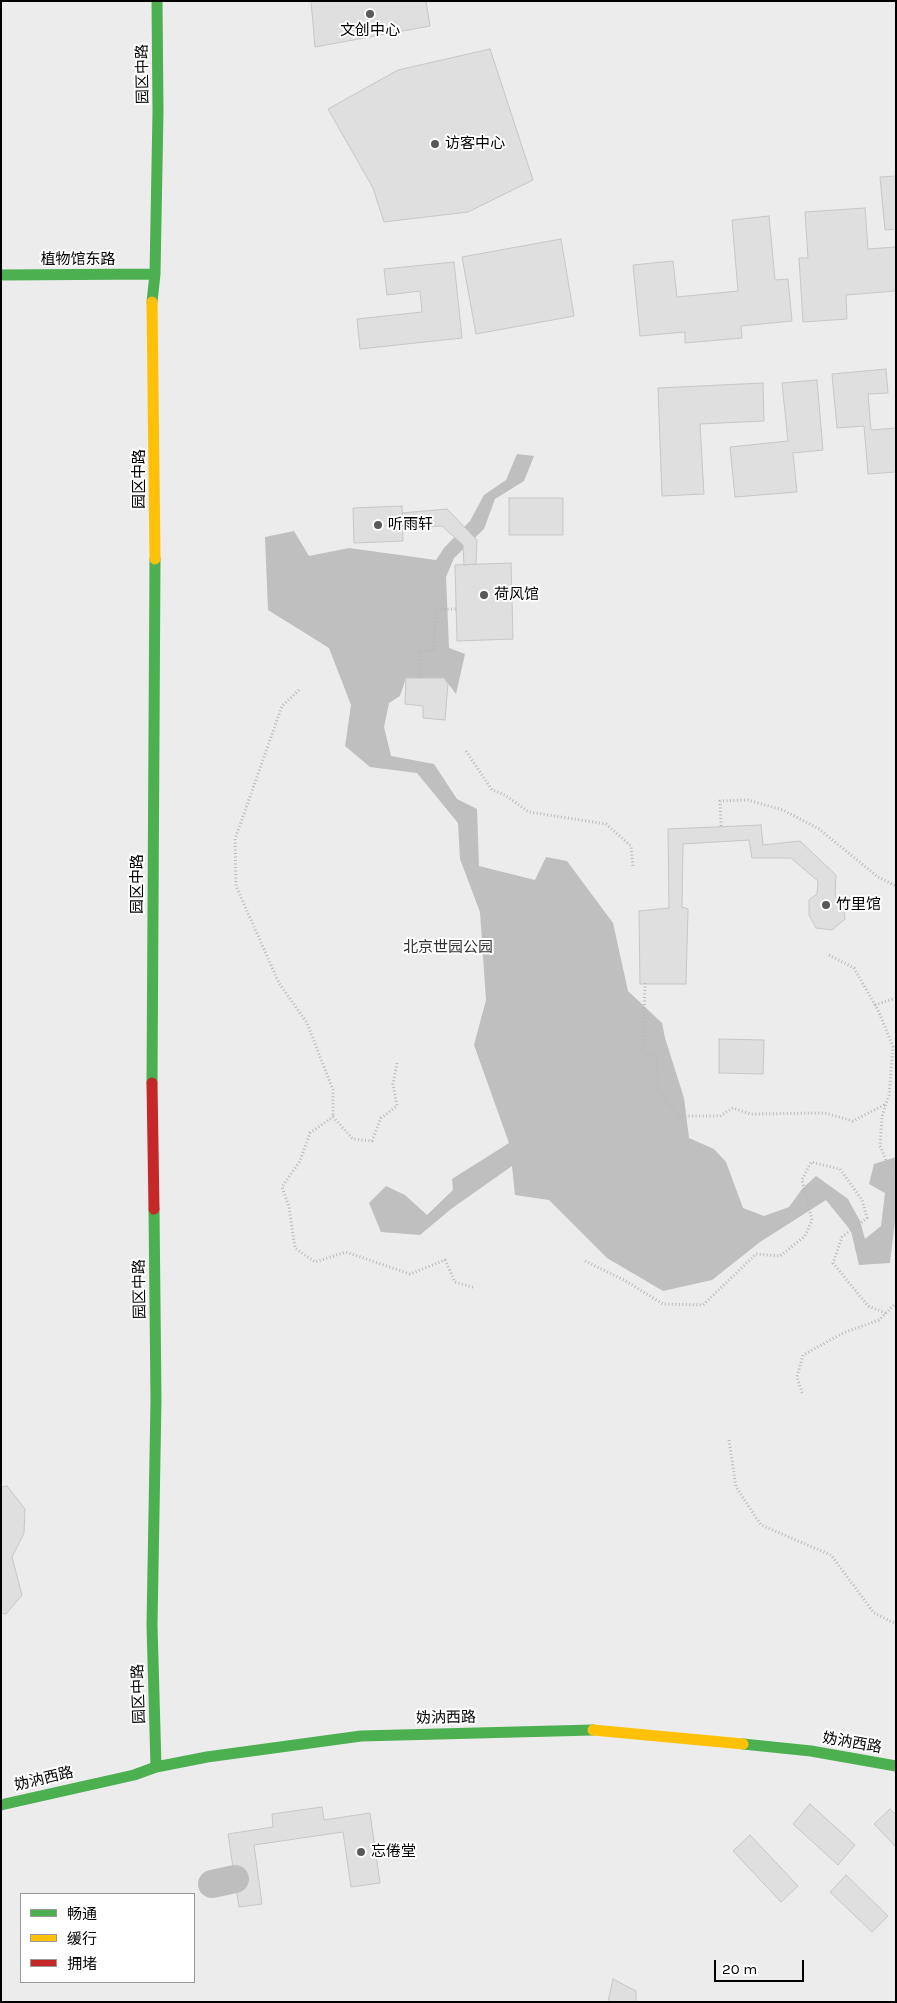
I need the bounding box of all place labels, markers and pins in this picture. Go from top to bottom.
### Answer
marker: 文创中心 [364,8,376,20]
place label: 文创中心 [340,22,400,40]
place label: 访客中心 [445,135,505,153]
marker: 访客中心 [429,138,441,150]
place label: 听雨轩 [388,516,433,534]
marker: 听雨轩 [372,519,384,531]
place label: 荷风馆 [494,586,539,604]
marker: 荷风馆 [478,589,490,601]
place label: 竹里馆 [836,896,881,914]
marker: 竹里馆 [820,899,832,911]
place label: 忘倦堂 [371,1843,416,1861]
marker: 忘倦堂 [355,1846,367,1858]

